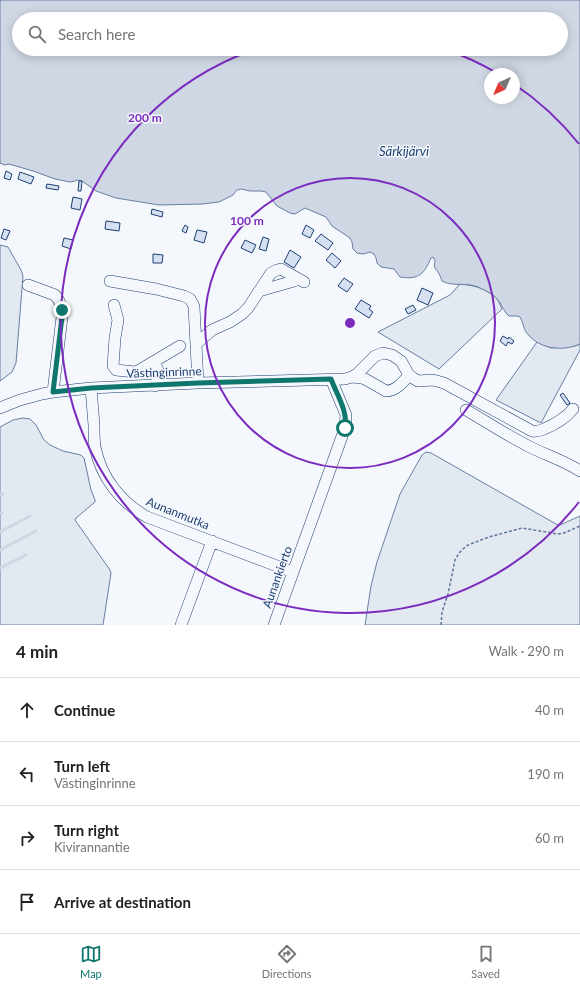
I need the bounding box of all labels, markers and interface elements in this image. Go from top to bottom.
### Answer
search box [12,12,568,56]
icon: search [26,23,48,45]
text: Search here [58,25,135,43]
north arrow [484,68,520,104]
text: 200 m [128,110,162,125]
water label: Särkijärvi [379,143,429,159]
text: 100 m [230,213,264,228]
route end [53,301,71,319]
centre of rings [343,316,357,330]
street label: Västinginrinne [126,363,202,381]
route start [336,419,354,437]
street label: Aunanmutka [144,494,212,533]
street label: Aunankierto [259,544,295,610]
text: 4 min [16,641,58,662]
text: Walk · 290 m [488,643,564,659]
icon: ahead [16,699,38,721]
text: Continue [54,701,115,719]
text: 40 m [535,702,564,718]
text: Turn left [54,757,110,775]
icon: left [16,763,38,785]
text: 190 m [527,766,564,782]
text: Västinginrinne [54,775,136,791]
text: Turn right [54,821,119,839]
icon: right [16,827,38,849]
text: 60 m [535,830,564,846]
text: Kivirannantie [54,839,130,855]
icon: arrive [16,891,38,913]
text: Arrive at destination [54,893,191,911]
tab: Map [80,943,102,980]
tab: Directions [262,943,311,980]
tab: Saved [471,943,500,980]

